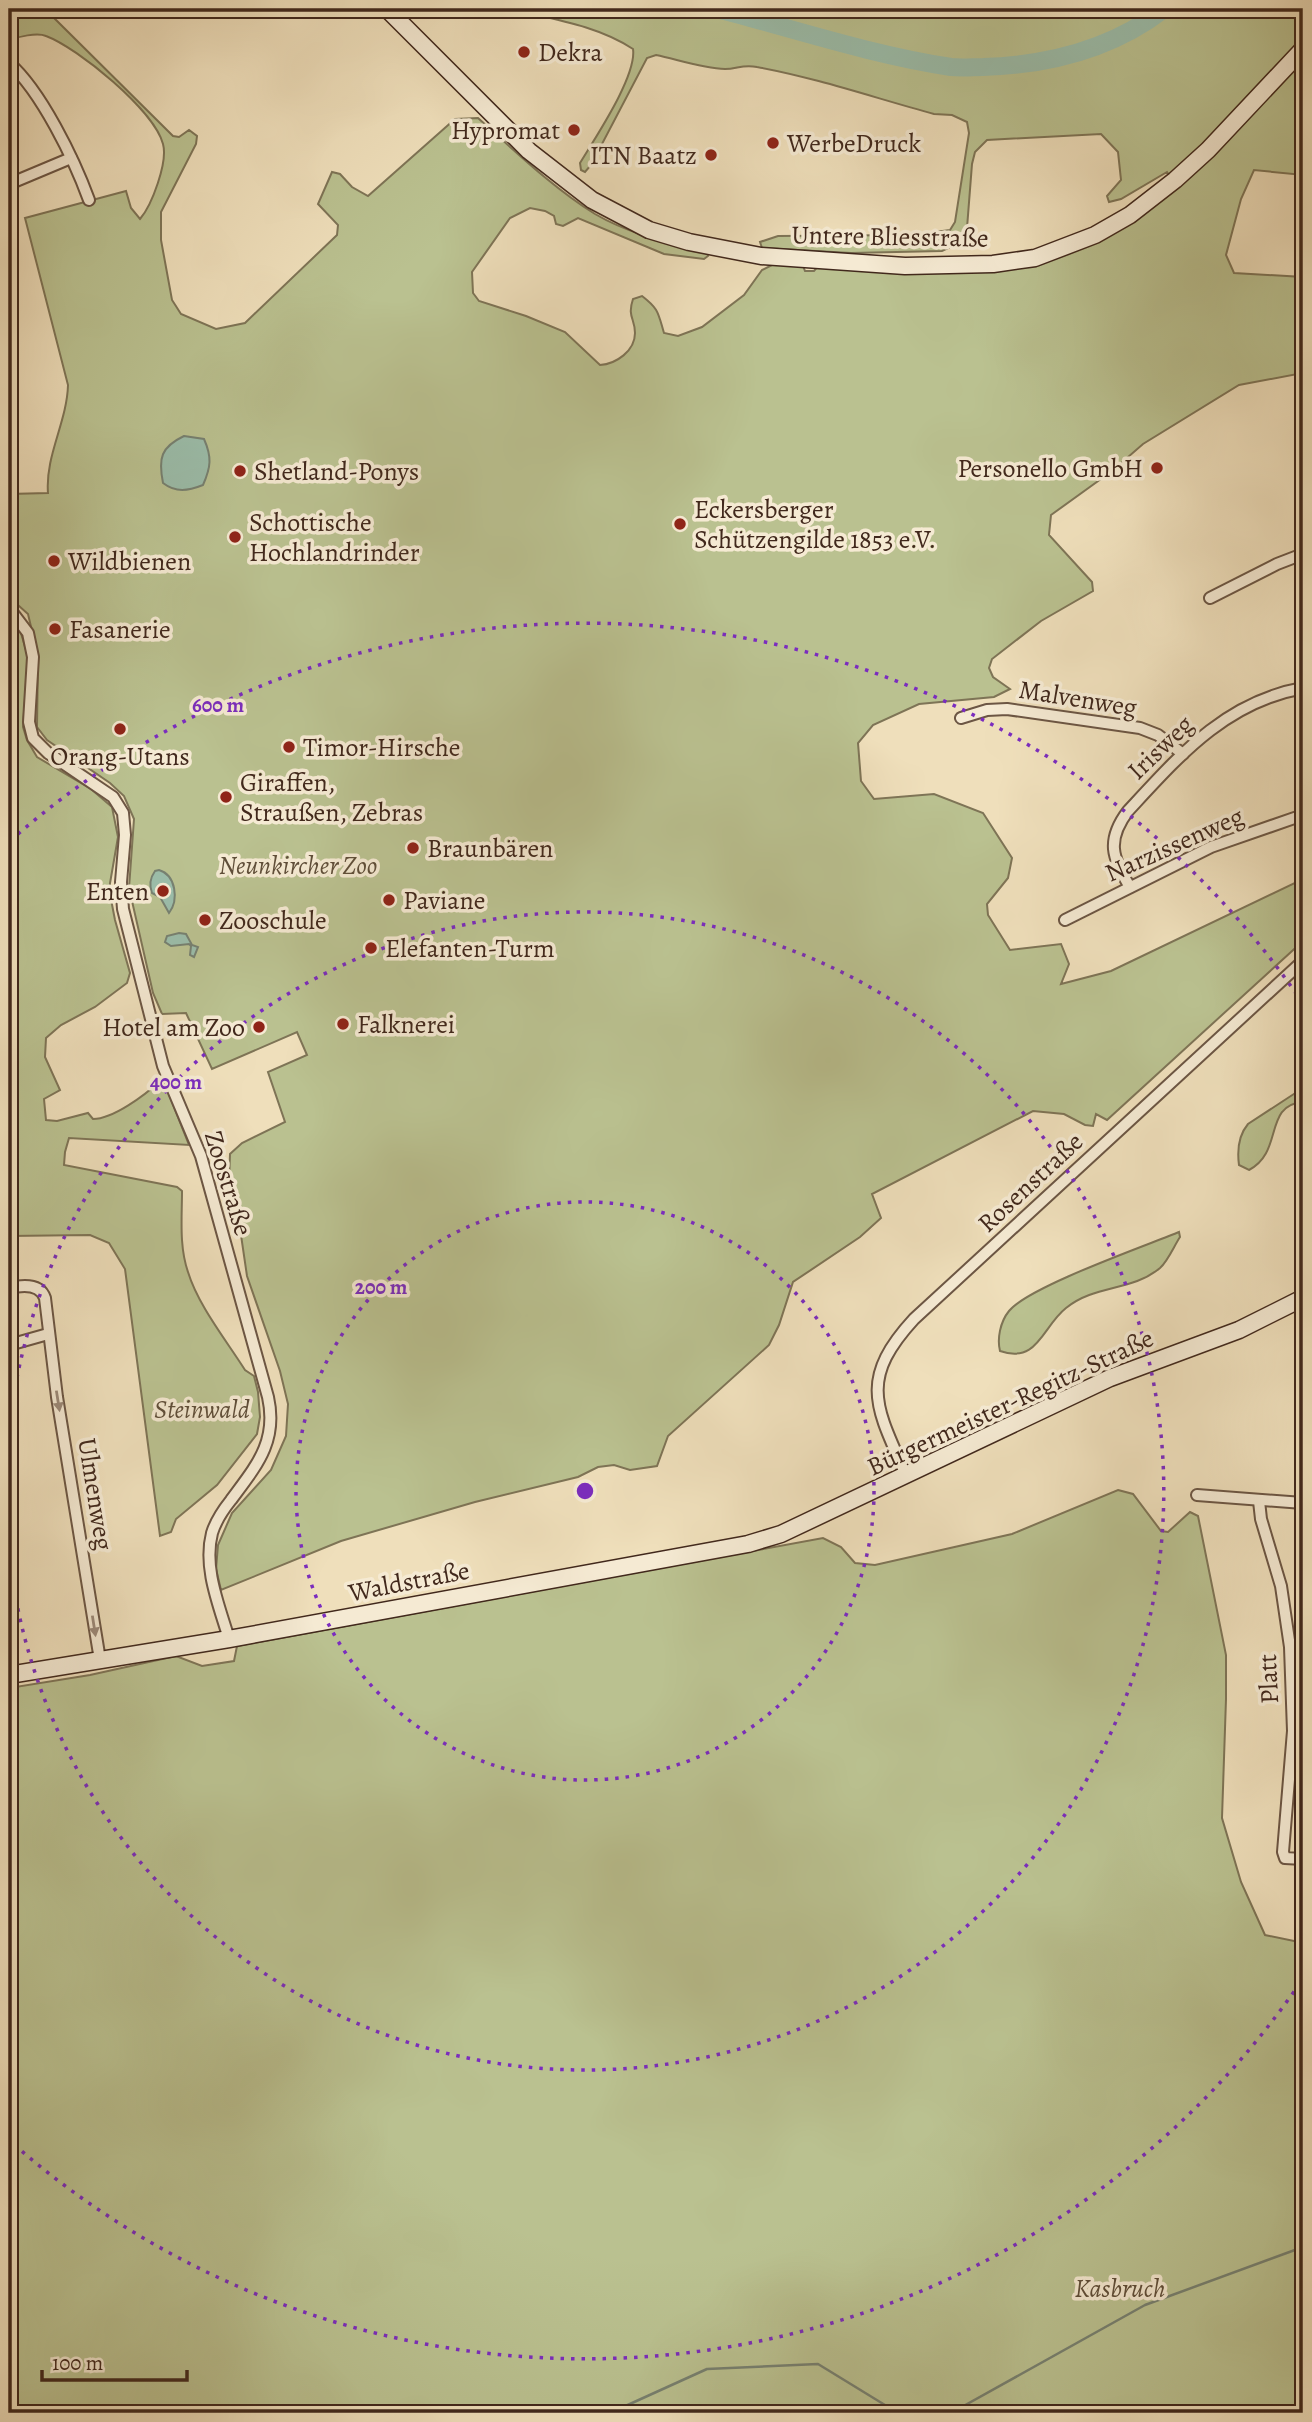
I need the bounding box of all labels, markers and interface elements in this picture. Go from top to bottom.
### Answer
place label: Dekra [538,35,603,70]
marker: Dekra [516,44,532,60]
place label: Hypromat [451,113,560,148]
marker: Hypromat [566,122,582,138]
place label: WerbeDruck [786,126,921,161]
marker: WerbeDruck [765,135,781,151]
place label: ITN Baatz [590,138,697,173]
marker: ITN Baatz [703,147,719,163]
street label: Untere Bliesstraße [791,217,989,256]
place label: Personello GmbH [957,451,1143,486]
place label: Shetland-Ponys [254,454,419,489]
marker: Personello GmbH [1149,460,1165,476]
marker: Shetland-Ponys [232,463,248,479]
place label: Eckersberger Schützengilde 1853 e.V. [694,492,936,557]
place label: Schottische Hochlandrinder [249,505,420,570]
marker: Eckersberger Schützengilde 1853 e.V. [672,516,688,532]
marker: Schottische Hochlandrinder [227,529,243,545]
place label: Wildbienen [67,544,191,579]
marker: Wildbienen [46,553,62,569]
place label: Fasanerie [69,612,171,647]
marker: Fasanerie [47,621,63,637]
street label: Malvenweg [1016,672,1139,725]
text: 600 m [192,691,244,719]
street label: Irisweg [1120,707,1201,787]
marker: Orang-Utans [112,721,128,737]
place label: Timor-Hirsche [303,730,461,765]
place label: Orang-Utans [50,739,190,774]
marker: Timor-Hirsche [281,739,297,755]
place label: Giraffen, Straußen, Zebras [240,765,423,830]
marker: Giraffen, Straußen, Zebras [218,789,234,805]
street label: Narzissenweg [1099,798,1249,891]
place label: Braunbären [427,831,553,866]
marker: Braunbären [405,840,421,856]
park label: Neunkircher Zoo [219,848,377,883]
place label: Enten [86,874,149,909]
marker: Enten [155,883,171,899]
place label: Paviane [403,883,485,918]
marker: Paviane [381,892,397,908]
place label: Zooschule [219,903,327,938]
marker: Zooschule [197,912,213,928]
place label: Elefanten-Turm [385,931,555,966]
marker: Elefanten-Turm [363,940,379,956]
place label: Falknerei [357,1007,455,1042]
place label: Hotel am Zoo [102,1010,245,1045]
marker: Falknerei [335,1016,351,1032]
marker: Hotel am Zoo [251,1019,267,1035]
text: 400 m [150,1068,203,1096]
street label: Rosenstraße [970,1124,1091,1240]
street label: Zoostraße [196,1126,261,1240]
text: 200 m [355,1273,408,1301]
street label: Bürgermeister-Regitz-Straße [861,1321,1159,1484]
one-way arrow [53,1391,64,1413]
park label: Steinwald [154,1392,250,1427]
street label: Ulmenweg [69,1435,122,1553]
centre of rings [573,1479,597,1503]
street label: Waldstraße [345,1553,473,1611]
one-way arrow [89,1615,100,1637]
street label: Platt [1250,1653,1287,1705]
park label: Kasbruch [1075,2271,1165,2306]
scale bar [42,2338,187,2382]
text: 100 m [52,2349,103,2377]

